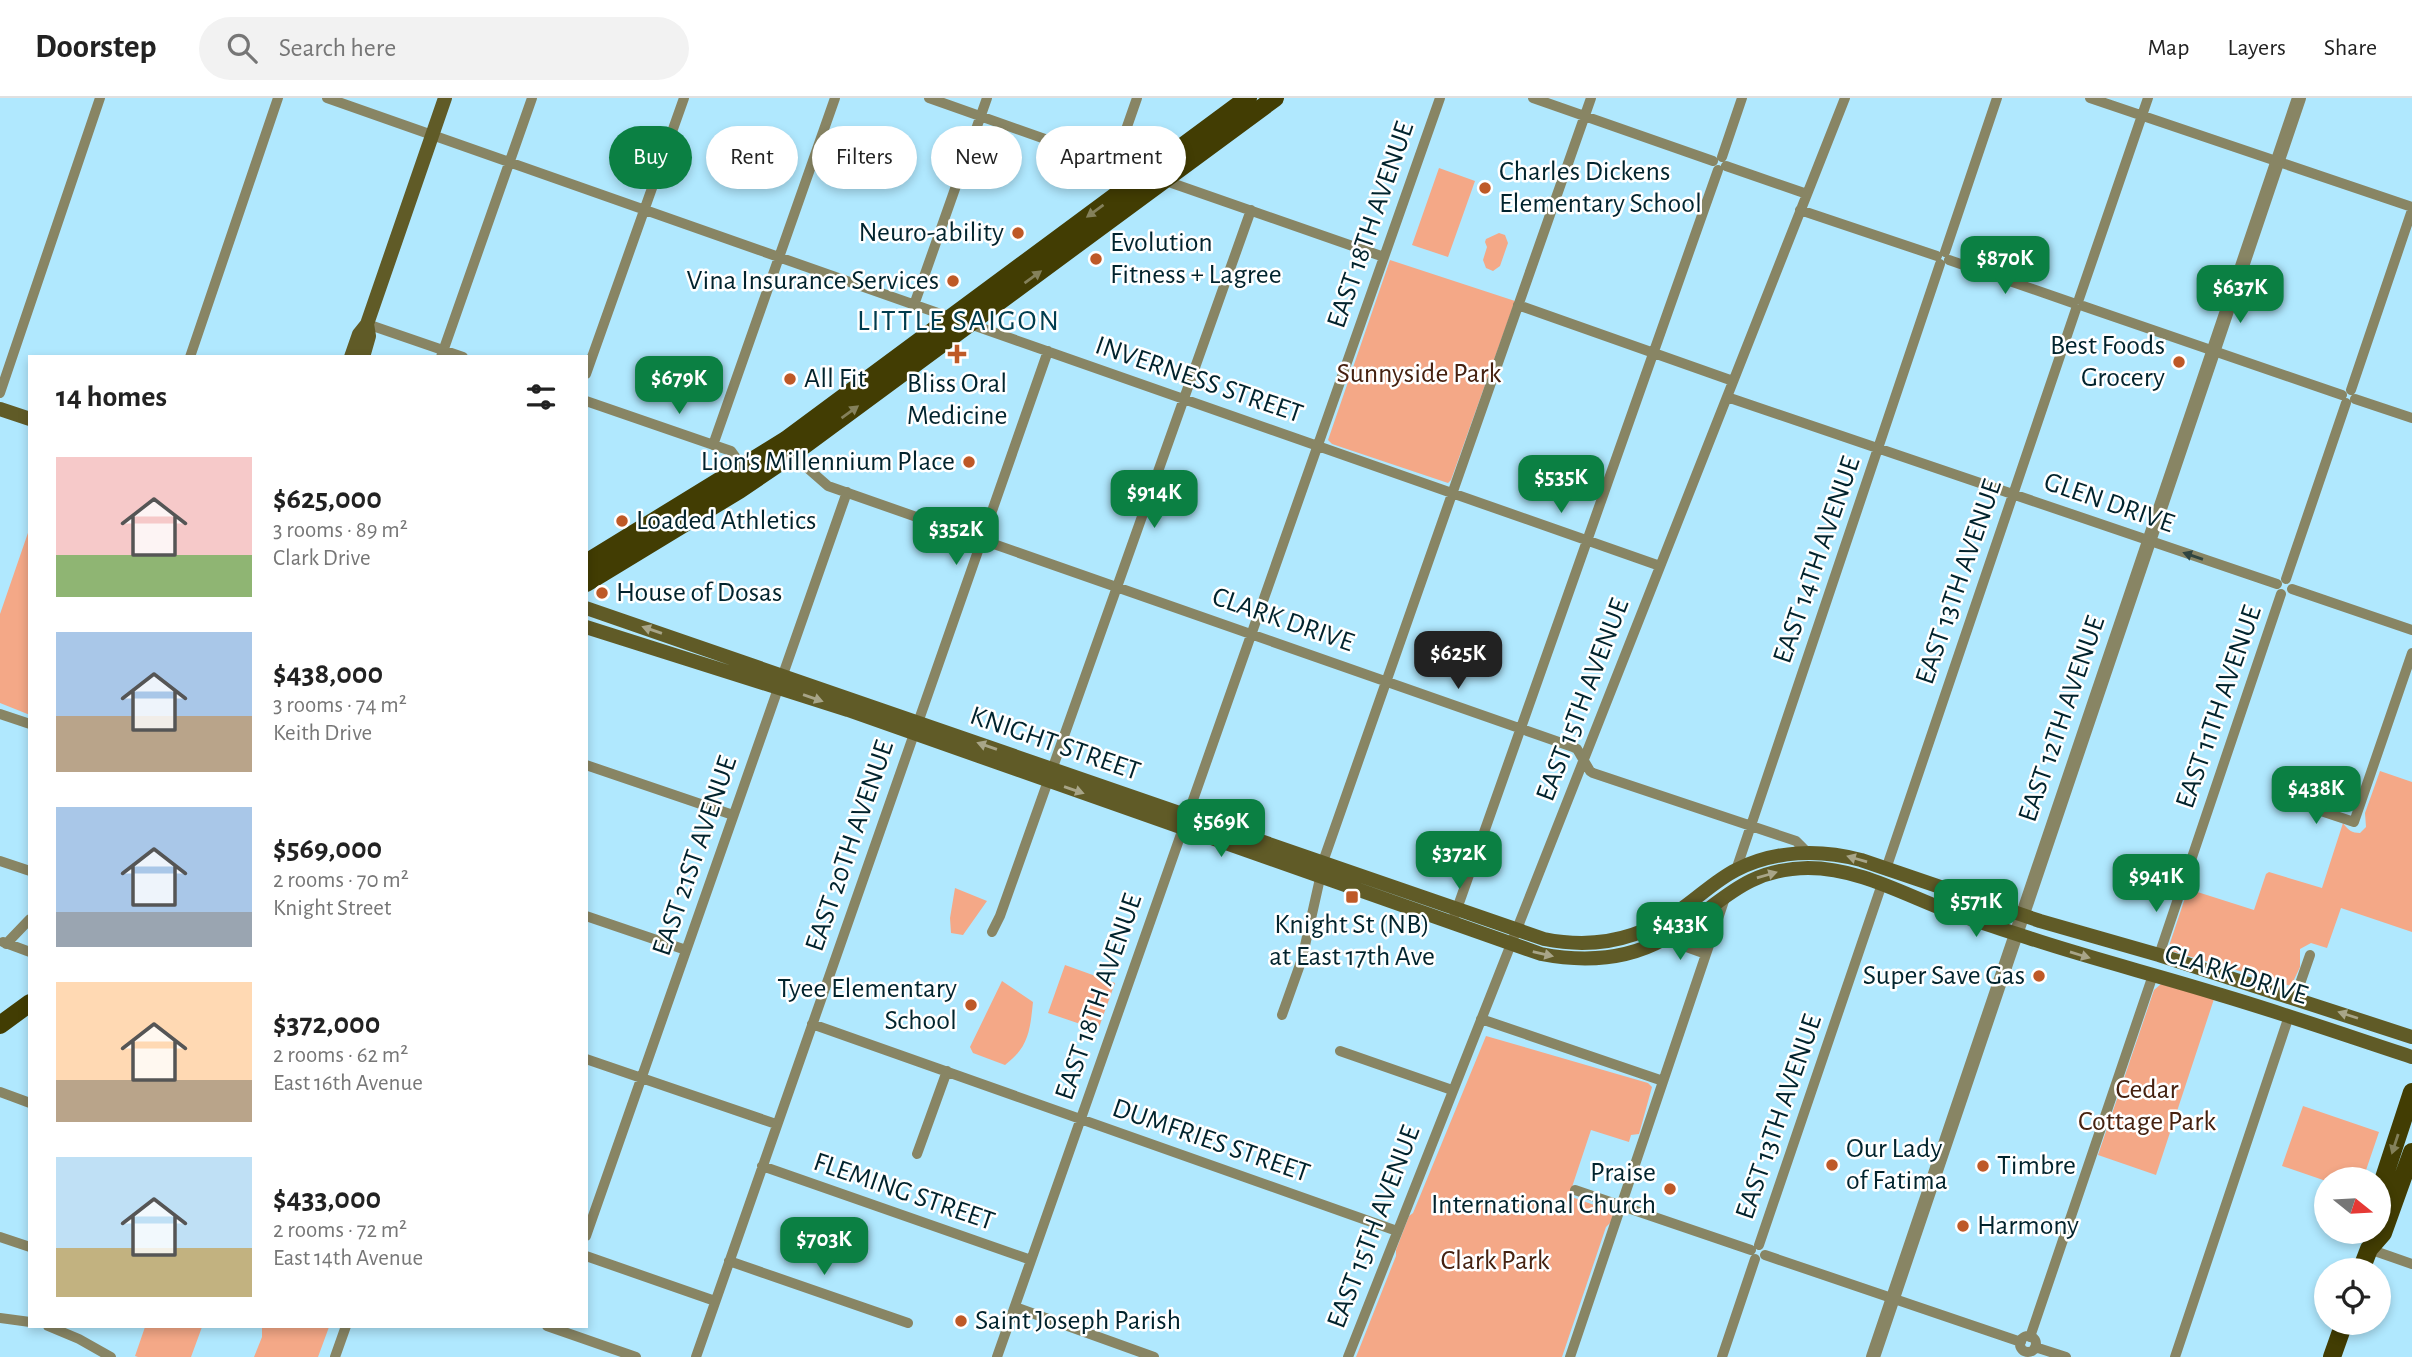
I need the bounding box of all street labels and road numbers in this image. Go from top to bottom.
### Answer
street label: EAST 18TH AVENUE [1323,118,1419,332]
street label: INVERNESS STREET [1092,331,1307,429]
street label: EAST 14TH AVENUE [1769,453,1865,667]
street label: GLEN DRIVE [2040,468,2178,538]
street label: EAST 13TH AVENUE [1911,476,2007,688]
street label: CLARK DRIVE [1209,583,1357,657]
street label: EAST 15TH AVENUE [1531,595,1635,805]
street label: EAST 11TH AVENUE [2171,602,2267,812]
street label: EAST 12TH AVENUE [2014,612,2110,826]
street label: KNIGHT STREET [966,702,1144,786]
street label: EAST 20TH AVENUE [801,737,899,955]
street label: EAST 21ST AVENUE [648,753,742,959]
street label: EAST 18TH AVENUE [1051,890,1147,1104]
street label: CLARK DRIVE [2161,940,2311,1010]
street label: EAST 13TH AVENUE [1731,1011,1827,1223]
street label: DUMFRIES STREET [1109,1094,1314,1188]
street label: EAST 15TH AVENUE [1322,1122,1426,1332]
street label: FLEMING STREET [810,1148,999,1236]

